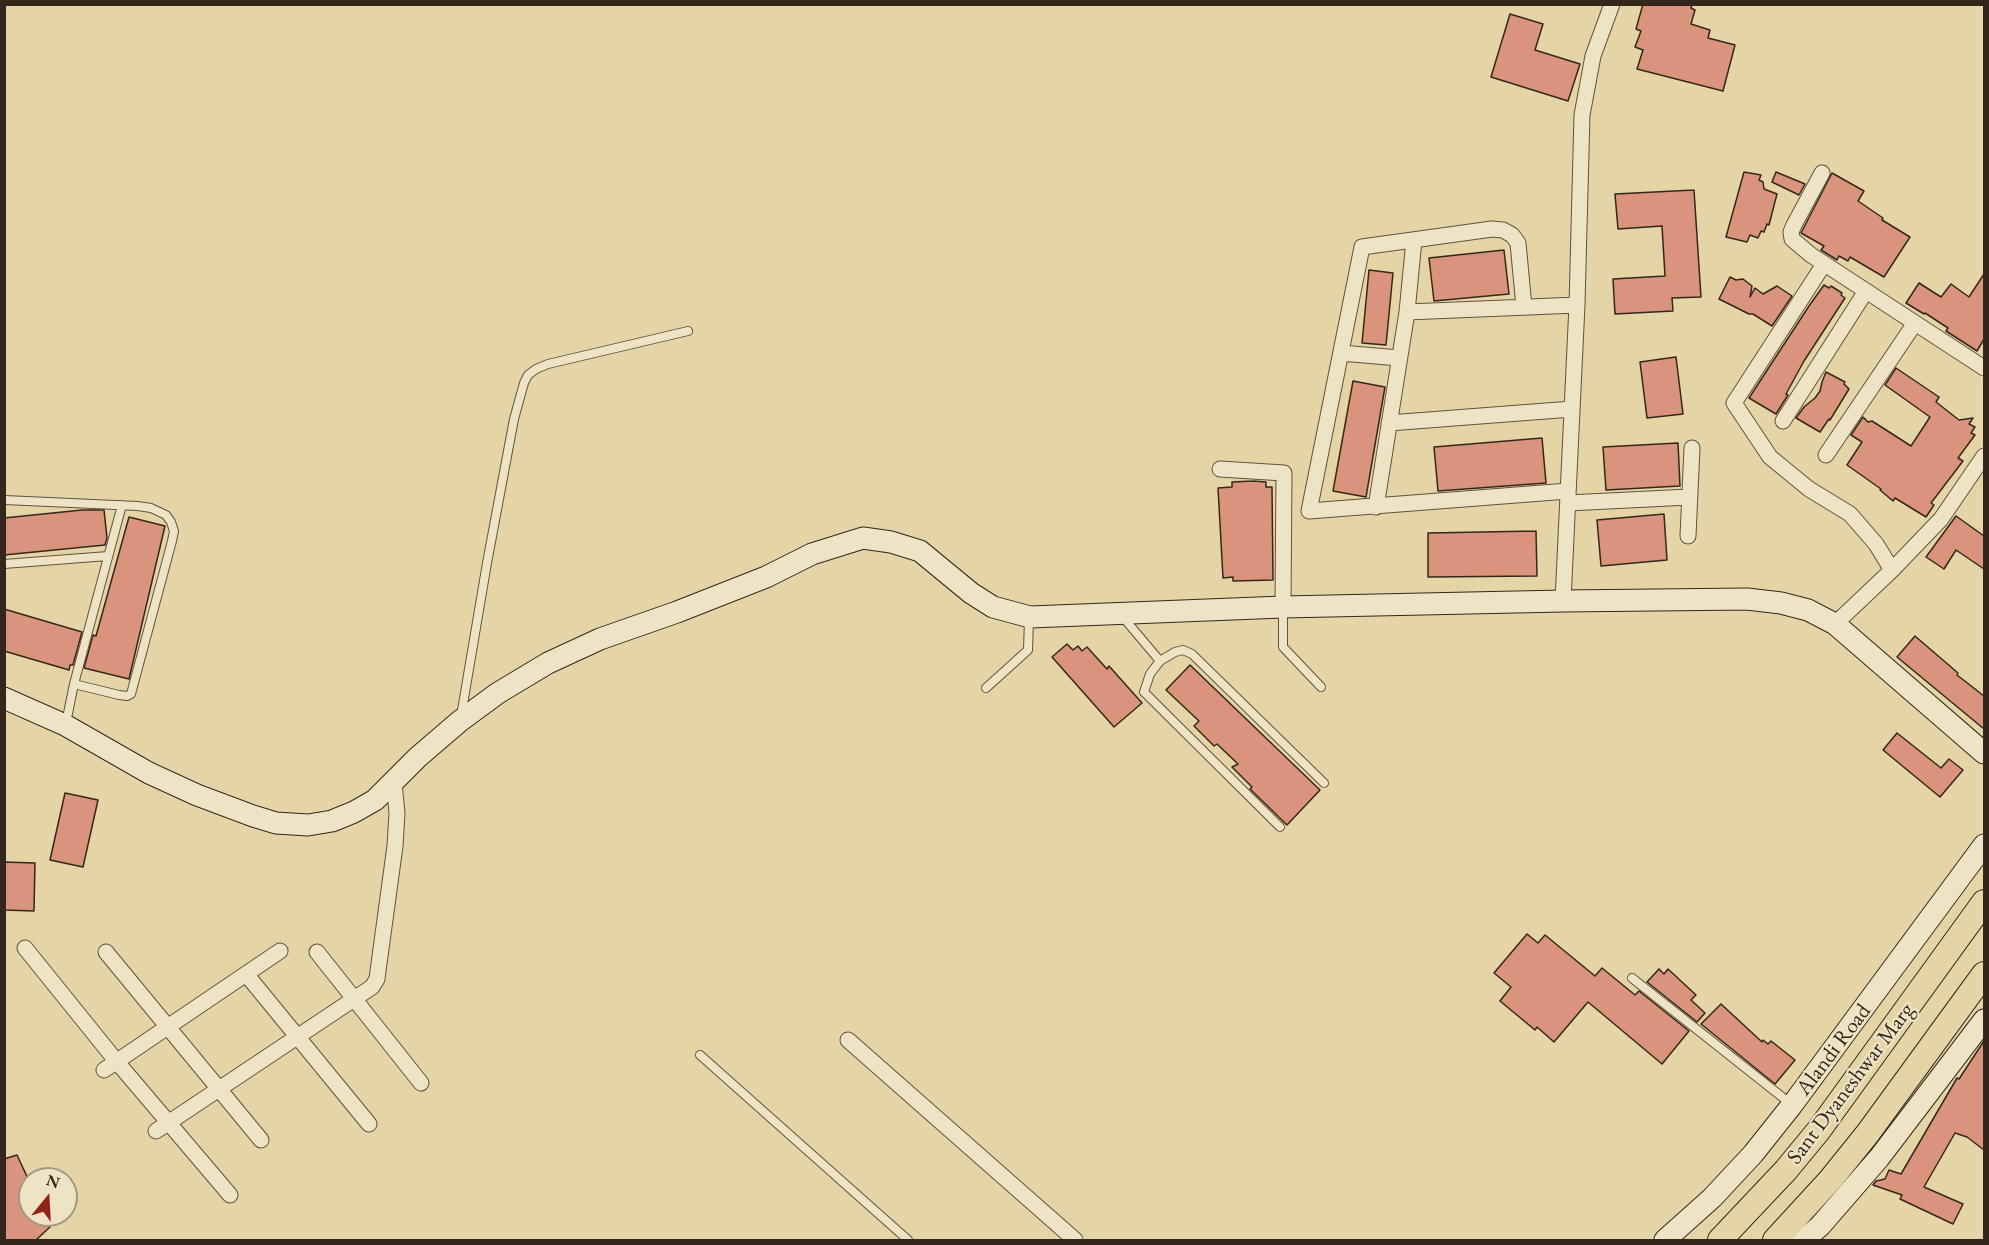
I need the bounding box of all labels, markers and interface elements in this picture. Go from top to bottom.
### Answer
street label: Sant Dyaneshwar Marg [1782,998,1920,1170]
street label: Alandi Road [1791,999,1877,1101]
north arrow [18,1167,78,1227]
text: N [44,1169,62,1193]

